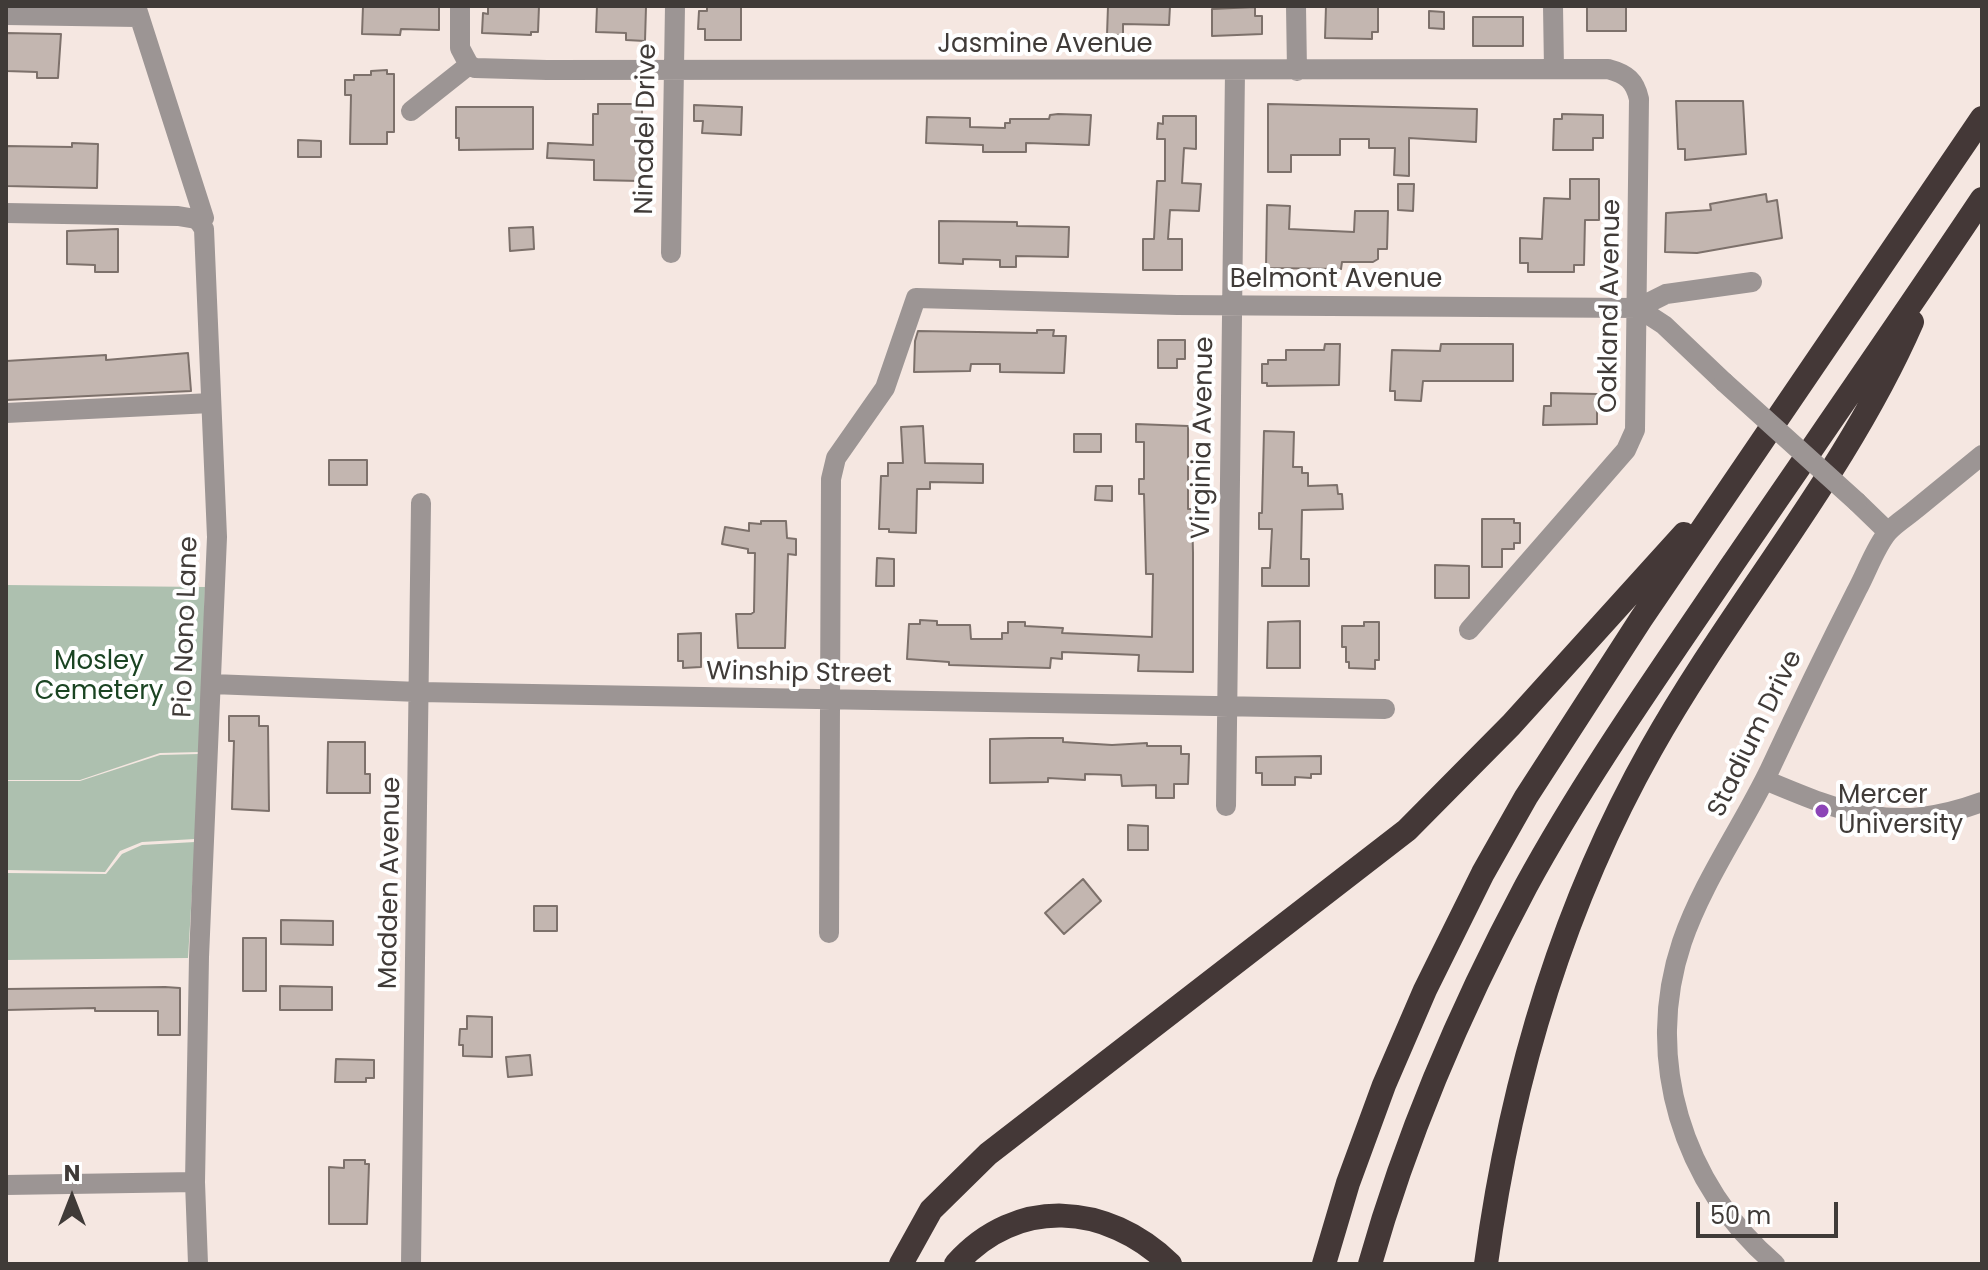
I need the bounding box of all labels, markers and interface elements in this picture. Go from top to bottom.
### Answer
street label: Jasmine Avenue [937,29,1153,61]
street label: Ninadel Drive [630,43,664,215]
street label: Oakland Avenue [1594,199,1628,413]
street label: Belmont Avenue [1230,264,1442,296]
street label: Virginia Avenue [1187,336,1221,540]
street label: Pio Nono Lane [168,536,206,718]
street label: Stadium Drive [1702,645,1810,823]
park label: Mosley Cemetery [34,646,164,708]
street label: Winship Street [706,657,892,691]
street label: Madden Avenue [374,777,408,989]
place label: Mercer University [1838,780,1963,842]
marker: Mercer University [1813,802,1831,820]
north arrow [32,1158,112,1238]
text: N [64,1158,80,1189]
scale bar [1700,1186,1842,1236]
text: 50 m [1710,1199,1771,1232]

